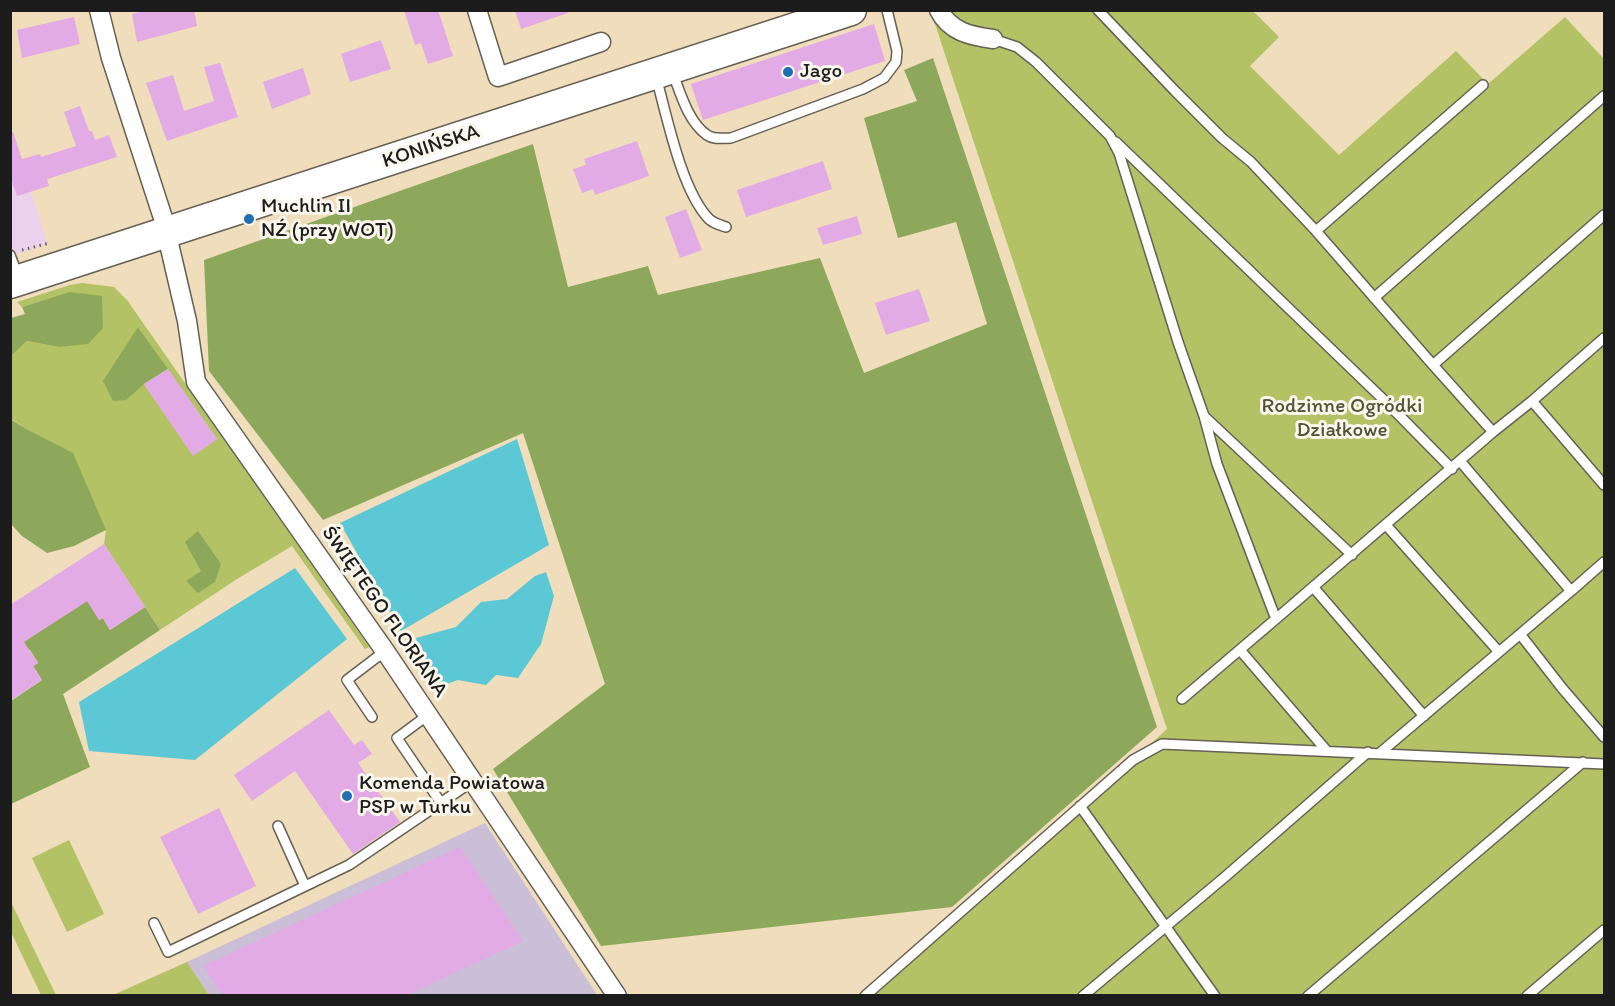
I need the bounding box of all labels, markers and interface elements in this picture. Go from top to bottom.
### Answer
place label: Jago [800,59,842,85]
marker: Jago [781,65,795,79]
street label: KONIŃSKA [379,119,483,175]
place label: Muchlin II NŹ (przy WOT) [261,194,394,244]
marker: Muchlin II NŹ (przy WOT) [242,212,256,226]
park label: Rodzinne Ogródki Działkowe [1262,394,1422,444]
street label: ŚWIĘTEGO FLORIANA [315,522,453,702]
place label: Komenda Powiatowa PSP w Turku [359,771,545,821]
marker: Komenda Powiatowa PSP w Turku [340,789,354,803]

